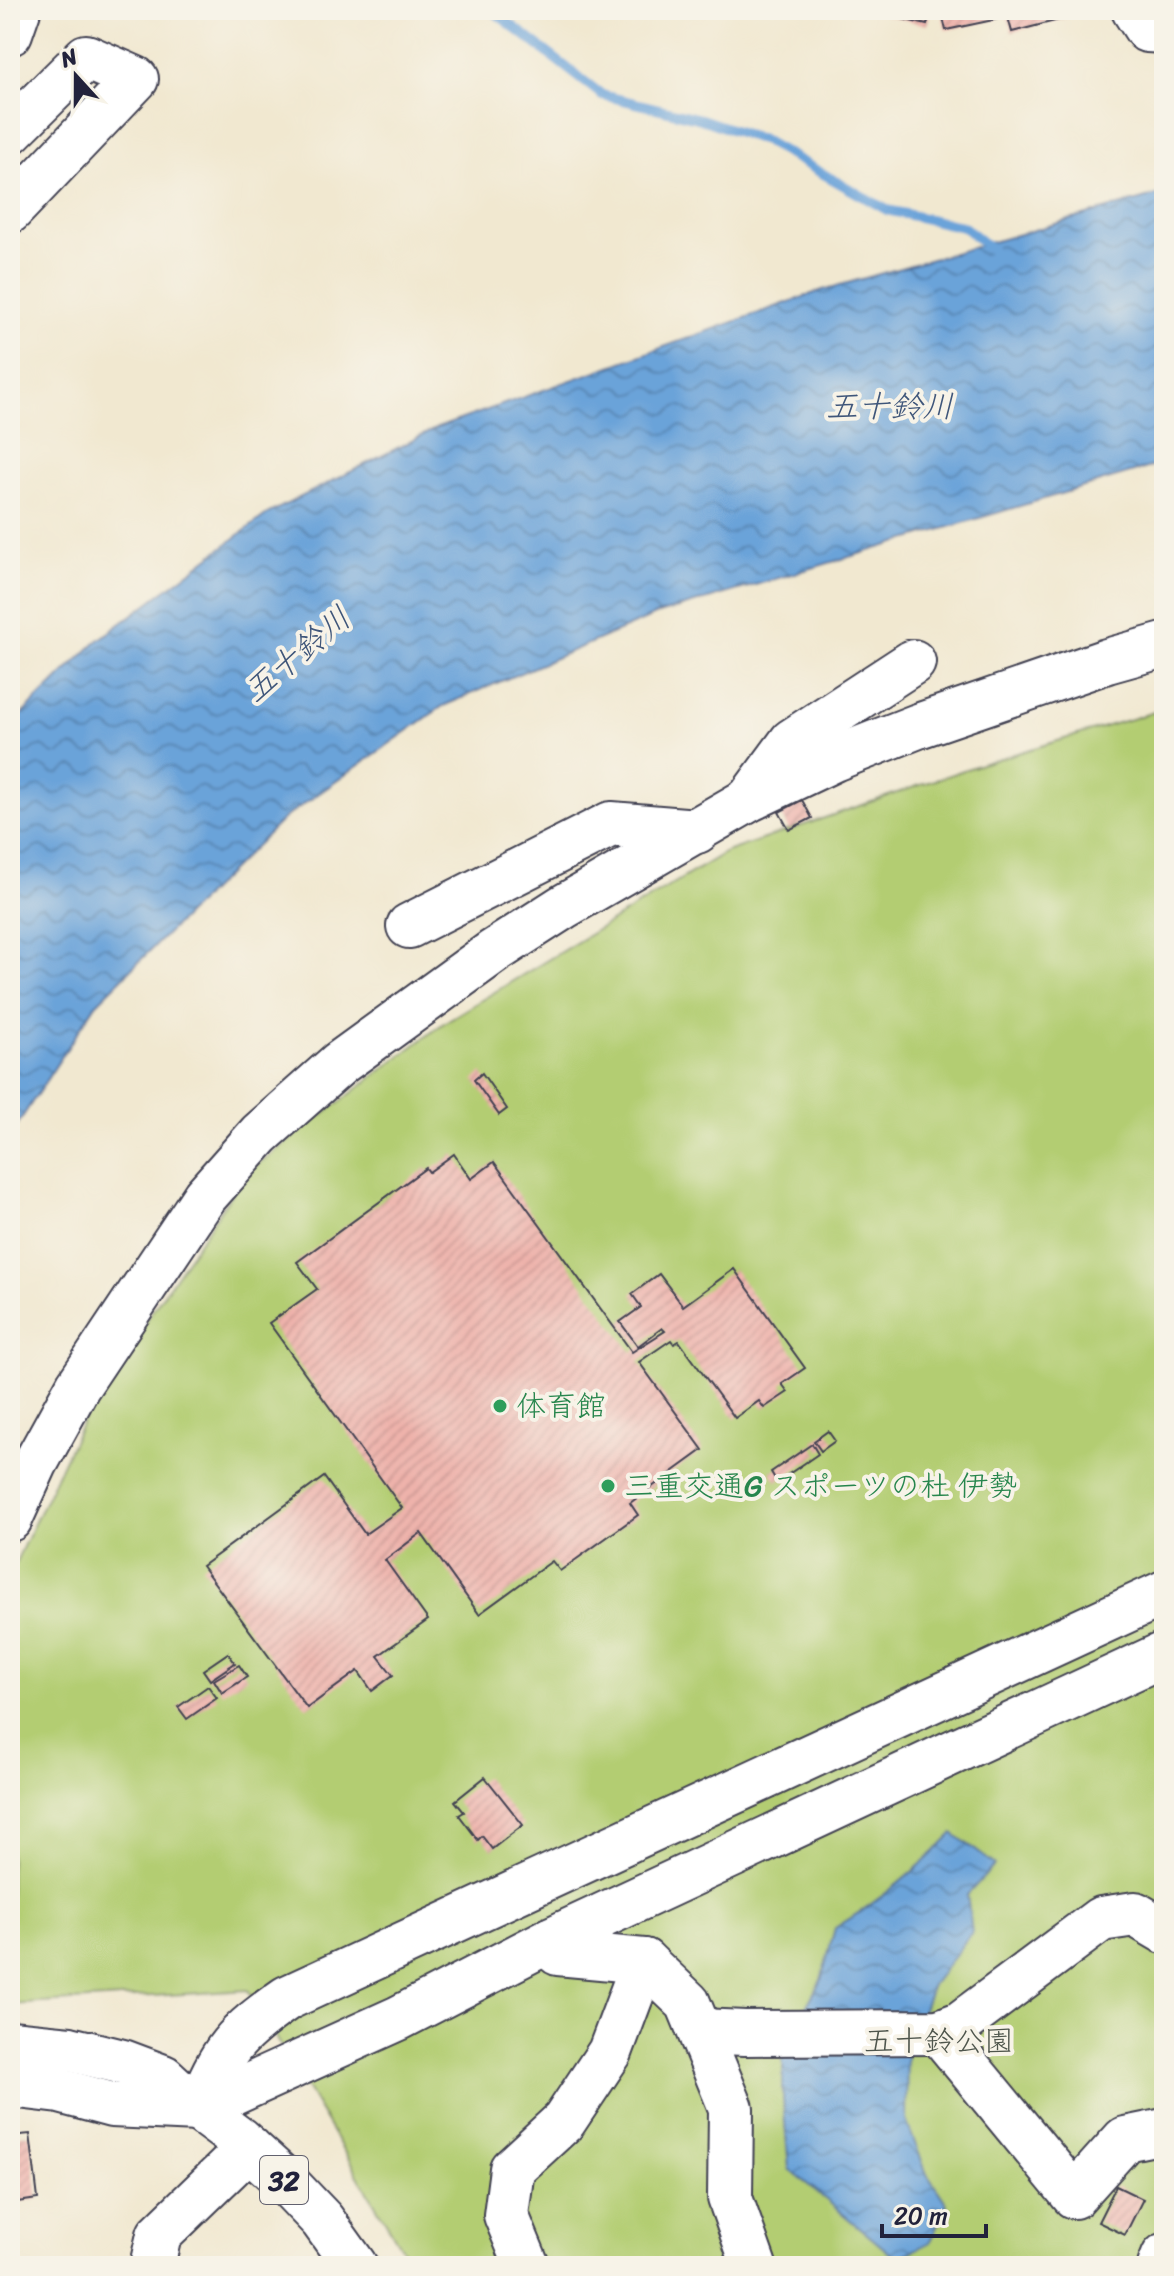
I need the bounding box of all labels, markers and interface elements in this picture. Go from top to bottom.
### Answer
north arrow [36,36,116,116]
text: N [54,37,84,79]
water label: 五十鈴川 [826,378,954,435]
water label: 五十鈴川 [230,591,365,717]
place label: 体育館 [516,1379,606,1433]
marker: 体育館 [491,1397,509,1415]
place label: 三重交通G スポーツの杜 伊勢 [624,1459,1018,1513]
marker: 三重交通G スポーツの杜 伊勢 [599,1477,617,1495]
park label: 五十鈴公園 [864,2014,1014,2068]
road number: 32 [260,2156,308,2204]
scale bar [882,2188,986,2238]
text: 20 m [894,2195,948,2237]

